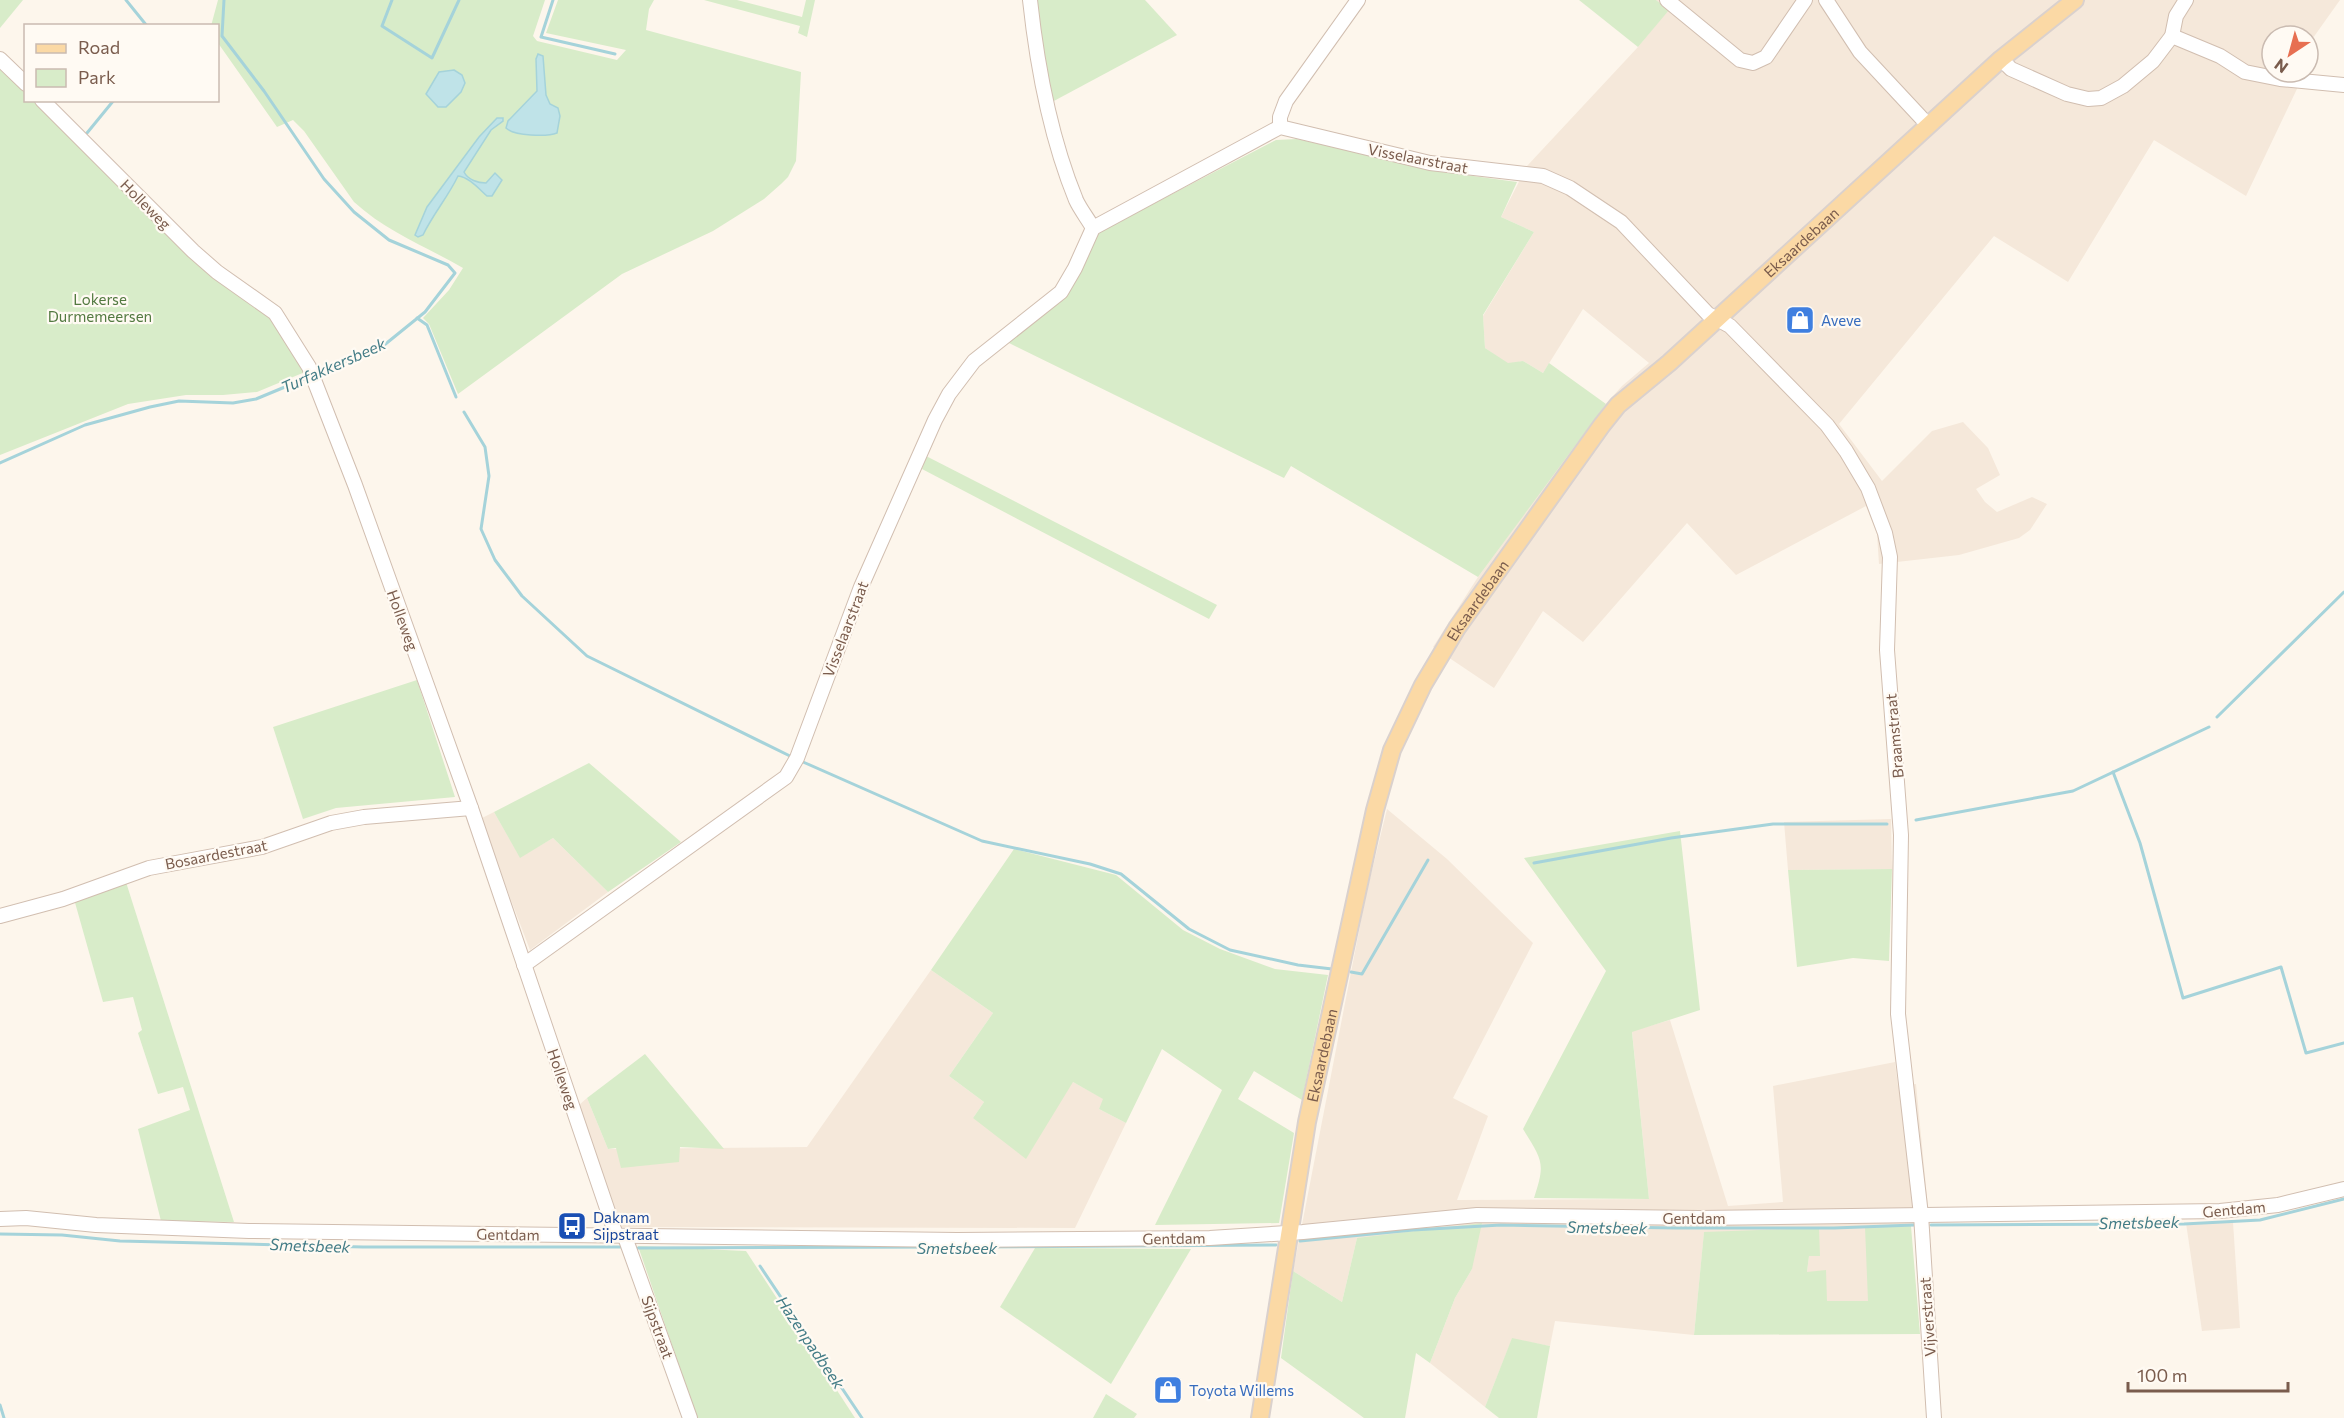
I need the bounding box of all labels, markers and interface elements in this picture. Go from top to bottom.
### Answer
legend [24,24,219,102]
north arrow [2260,24,2320,84]
text: Road [78,36,120,58]
text: N [2270,55,2291,78]
text: Park [78,66,116,88]
street label: Visselaarstraat [1366,139,1470,177]
street label: Holleweg [117,175,175,233]
street label: Eksaardebaan [1760,203,1842,281]
park label: Lokerse Durmemeersen [48,290,152,325]
shop icon: Aveve [1784,304,1816,336]
place label: Aveve [1821,311,1861,329]
water label: Turfakkersbeek [278,333,389,397]
street label: Eksaardebaan [1442,556,1512,644]
street label: Visselaarstraat [818,578,872,680]
street label: Holleweg [384,587,422,653]
street label: Braamstraat [1881,693,1907,779]
street label: Bosaardestraat [163,835,269,873]
street label: Eksaardebaan [1303,1007,1340,1104]
street label: Holleweg [544,1046,582,1112]
street label: Gentdam [2202,1197,2266,1221]
place label: Daknam Sijpstraat [593,1208,659,1243]
street label: Gentdam [1662,1209,1726,1227]
bus stop icon: Daknam Sijpstraat [556,1210,588,1242]
water label: Smetsbeek [2099,1212,2180,1232]
water label: Smetsbeek [1567,1217,1648,1237]
street label: Gentdam [476,1224,540,1244]
street label: Gentdam [1142,1228,1206,1248]
water label: Smetsbeek [269,1234,351,1256]
water label: Smetsbeek [917,1238,998,1257]
street label: Vijverstraat [1915,1277,1939,1357]
water label: Hazenpadbeek [773,1292,849,1392]
street label: Sijpstraat [638,1293,678,1361]
scale bar [2128,1355,2288,1393]
text: 100 m [2137,1364,2187,1386]
shop icon: Toyota Willems [1152,1374,1184,1406]
place label: Toyota Willems [1189,1381,1294,1399]

